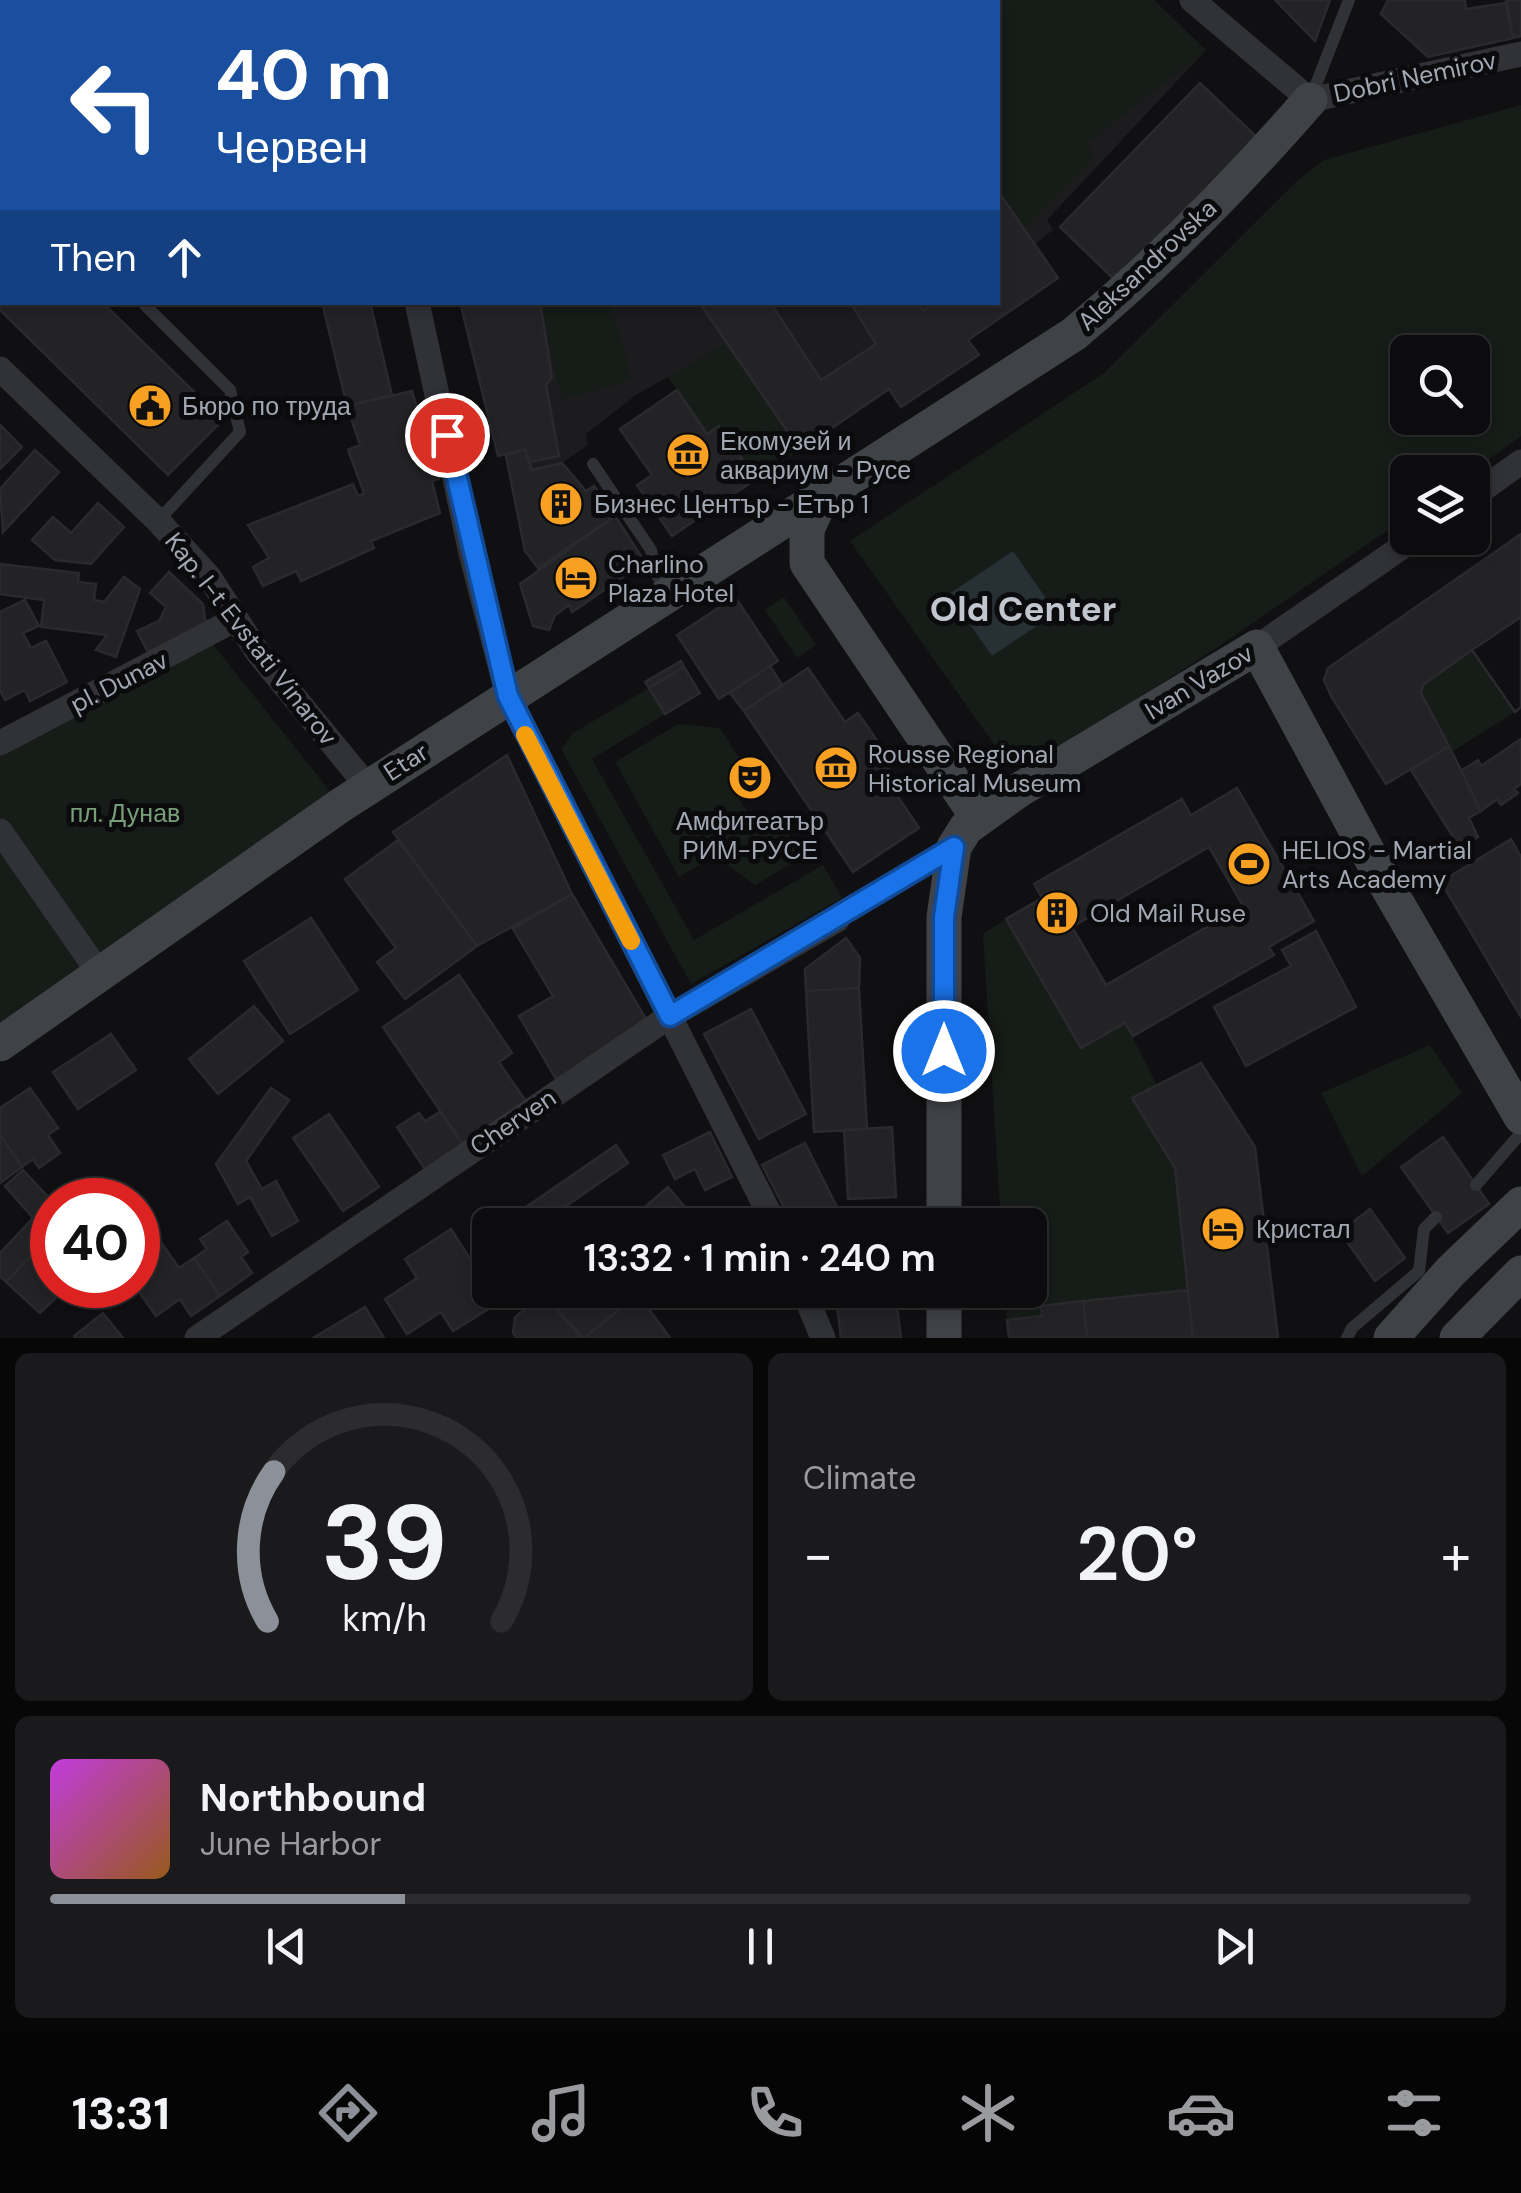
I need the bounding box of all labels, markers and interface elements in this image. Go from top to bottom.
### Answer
text: 40 m [215,30,392,121]
icon: left [50,40,180,170]
street label: Dobri Nemirov [1331,44,1499,110]
text: Червен [215,118,368,177]
street label: Aleksandrovska [1070,192,1224,338]
icon: ahead [157,230,212,285]
text: Then [50,233,137,283]
map controls [1390,335,1490,555]
button: search [1390,335,1490,435]
public building icon: Бюро по труда [127,383,173,429]
place label: Бюро по труда [182,390,351,423]
pin [405,393,490,478]
icon: arrive [420,408,475,463]
place label: Екомузей и аквариум - Русе [720,425,911,487]
museum icon: Екомузей и аквариум - Русе [665,432,711,478]
button: layers [1390,455,1490,555]
building icon: Бизнес Център - Етър 1 [538,481,584,527]
place label: Бизнес Център - Етър 1 [594,488,869,521]
street label: Kap. l-t Evstati Vinarov [158,526,344,752]
place label: Charlino Plaza Hotel [608,548,734,610]
hotel icon: Charlino Plaza Hotel [553,555,599,601]
district label: Old Center [930,586,1116,632]
street label: Ivan Vazov [1139,637,1259,727]
street label: pl. Dunav [65,643,173,721]
street label: Etar [377,735,435,789]
place label: Rousse Regional Historical Museum [868,738,1081,800]
museum icon: Rousse Regional Historical Museum [813,745,859,791]
theatre icon: Амфитеатър РИМ-РУСЕ [727,755,773,801]
park label: пл. Дунав [70,797,180,830]
place label: Амфитеатър РИМ-РУСЕ [676,805,824,867]
place label: HELIOS - Martial Arts Academy [1282,834,1472,896]
sports icon: HELIOS - Martial Arts Academy [1226,841,1272,887]
building icon: Old Mail Ruse [1034,890,1080,936]
place label: Old Mail Ruse [1090,897,1246,930]
position arrow [892,999,996,1103]
street label: Cherven [464,1081,562,1163]
speed limit sign: 40 [30,1178,160,1308]
hotel icon: Кристал [1200,1206,1246,1252]
place label: Кристал [1256,1213,1351,1246]
text: 13:32 · 1 min · 240 m [583,1233,936,1283]
text: Climate [803,1457,917,1499]
text: 39 [321,1476,447,1611]
text: 20° [1076,1506,1198,1603]
text: − [803,1519,833,1591]
text: + [1441,1519,1471,1591]
text: km/h [342,1596,426,1642]
text: Northbound [200,1773,426,1823]
text: June Harbor [200,1823,381,1865]
icon: previous [259,1919,314,1974]
icon: pause [733,1919,788,1974]
icon: next [1207,1919,1262,1974]
icon: directions [313,2078,383,2148]
icon: music [526,2078,596,2148]
icon: phone [740,2078,810,2148]
icon: climate [953,2078,1023,2148]
icon: car [1166,2078,1236,2148]
icon: filters [1379,2078,1449,2148]
text: 13:31 [72,2084,170,2143]

